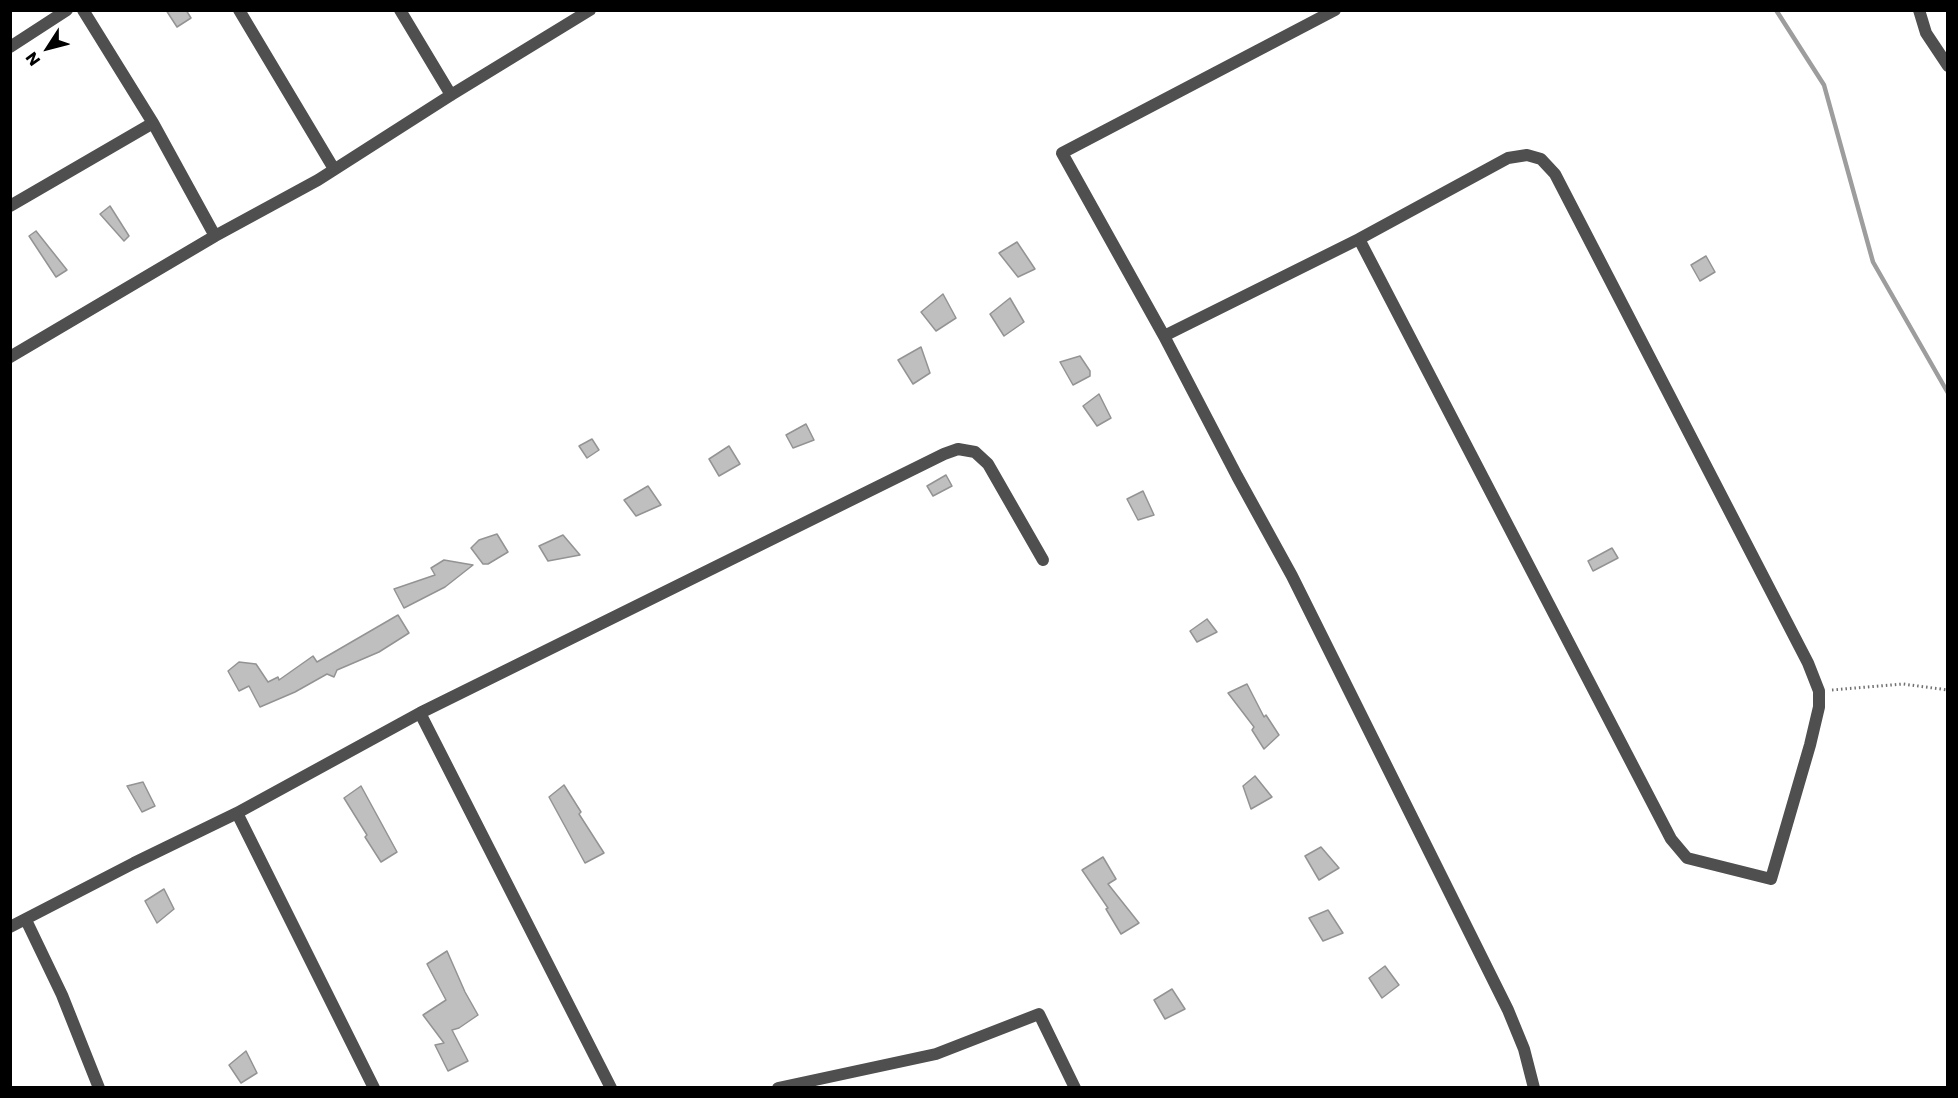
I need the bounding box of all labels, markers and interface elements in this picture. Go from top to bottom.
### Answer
north arrow [18,18,78,78]
text: N [20,47,46,71]

